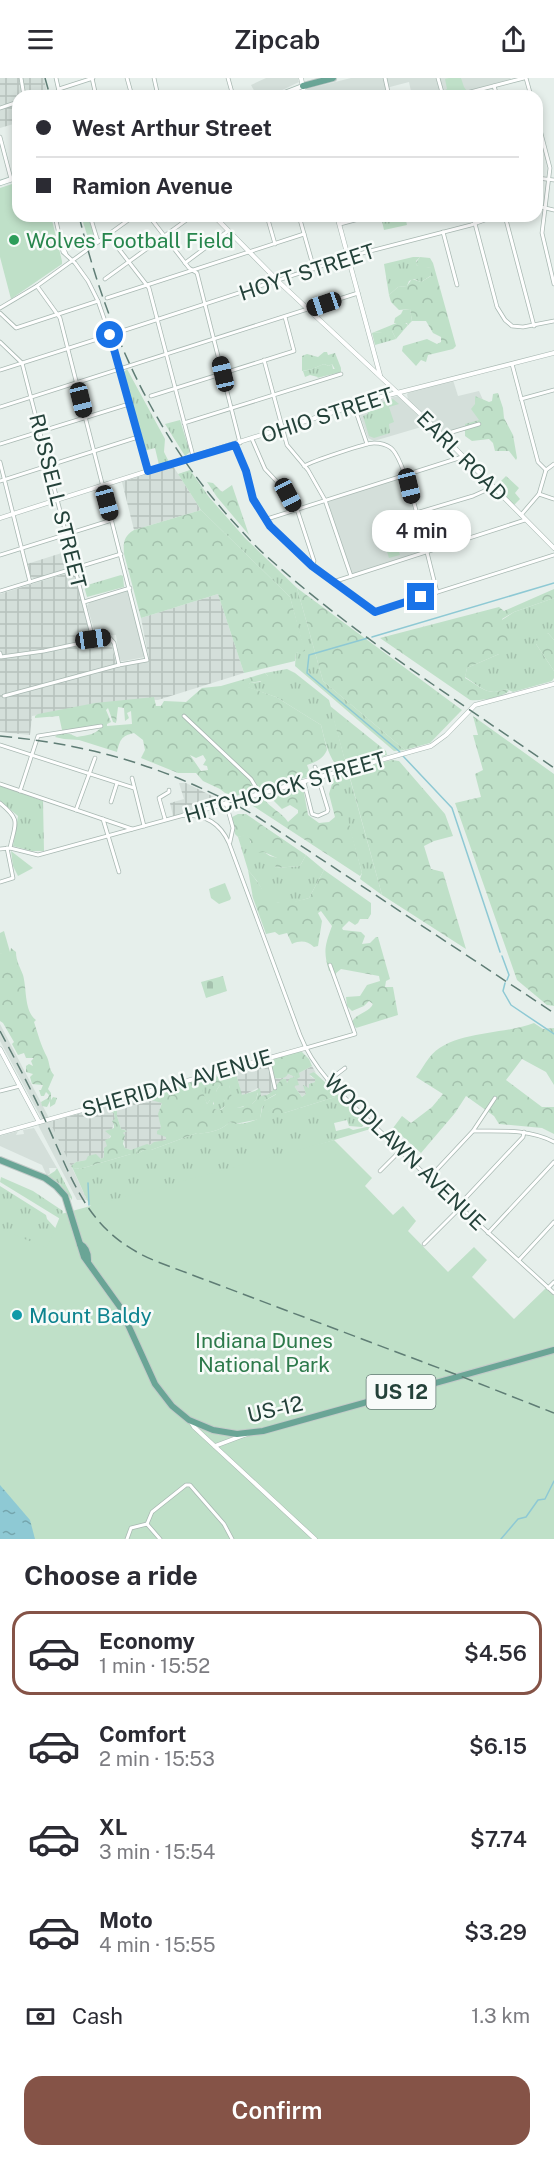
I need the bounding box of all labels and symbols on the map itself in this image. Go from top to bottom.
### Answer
place label: Wolves Football Field [26,228,234,253]
marker: Wolves Football Field [7,233,21,247]
street label: HOYT STREET [236,238,378,306]
car [304,290,344,318]
route start [96,321,123,348]
car [210,354,236,394]
car [68,380,94,420]
street label: OHIO STREET [258,382,396,448]
street label: EARL ROAD [412,406,512,506]
street label: RUSSELL STREET [24,411,92,591]
car [396,466,422,506]
car [272,475,304,515]
car [94,483,120,523]
callout: 4 min [372,510,470,552]
route end [407,583,434,610]
car [74,628,112,650]
street label: HITCHCOCK STREET [182,746,388,828]
street label: SHERIDAN AVENUE [79,1044,275,1122]
street label: WOODLAWN AVENUE [319,1069,491,1235]
place label: Mount Baldy [29,1303,152,1328]
marker: Mount Baldy [10,1308,24,1322]
park label: Indiana Dunes National Park [195,1328,333,1377]
road number: US 12 [366,1375,436,1409]
street label: US-12 [245,1390,305,1428]

